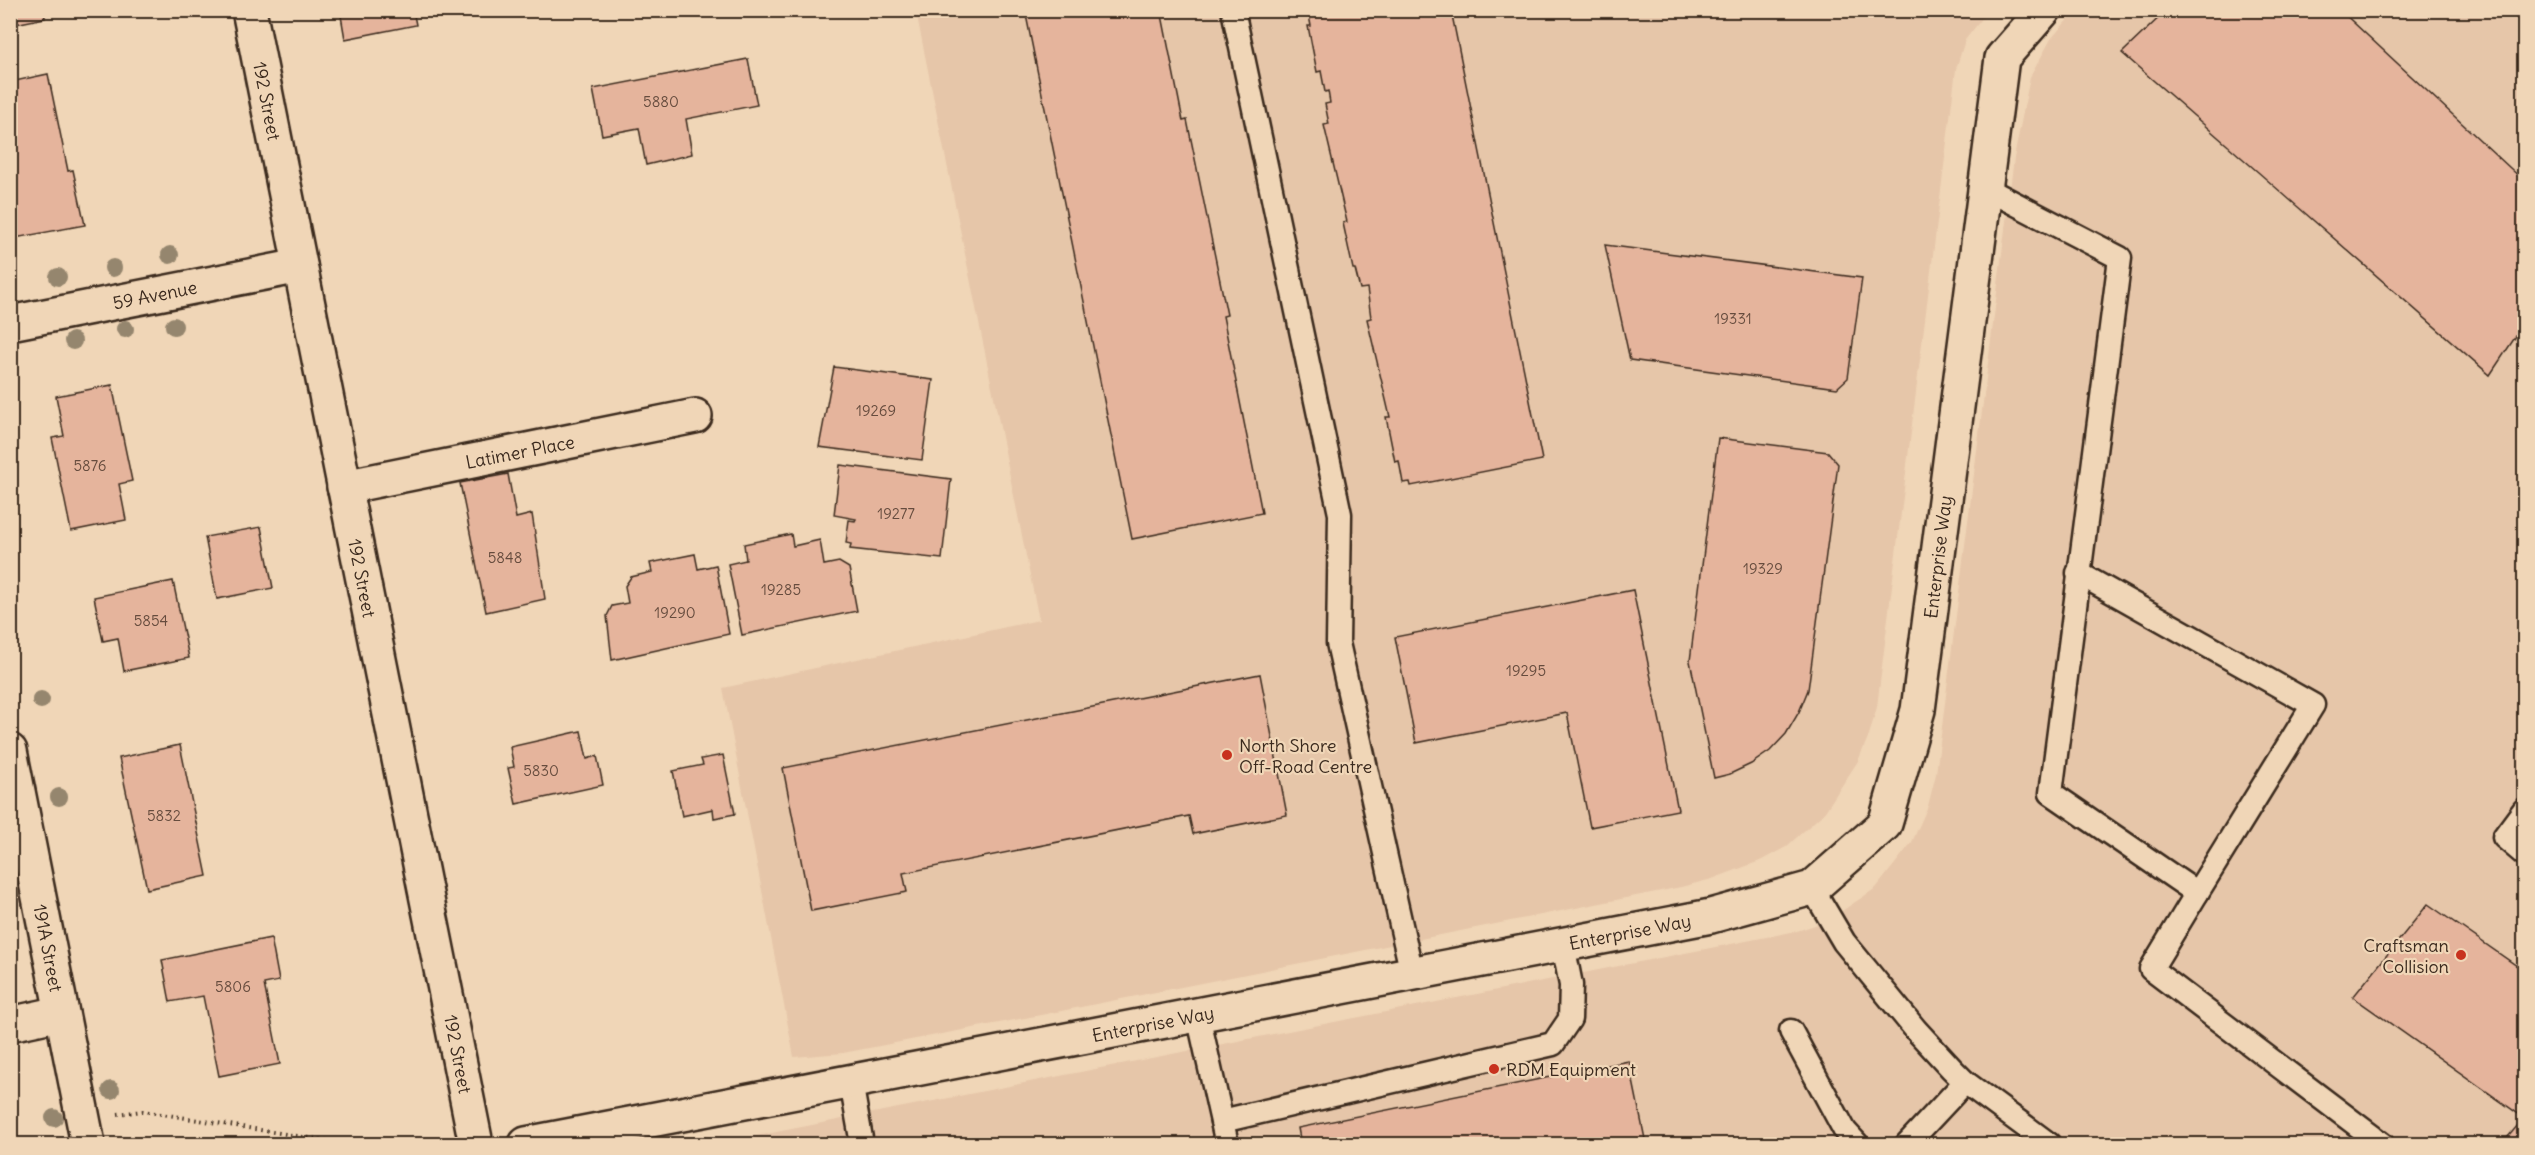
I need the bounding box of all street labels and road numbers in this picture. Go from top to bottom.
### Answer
street label: 192 Street [248,60,286,142]
street label: 59 Avenue [111,276,199,314]
street label: Latimer Place [463,430,577,474]
street label: Enterprise Way [1919,494,1957,620]
street label: 192 Street [343,537,381,619]
street label: 191A Street [28,902,68,994]
street label: Enterprise Way [1567,909,1693,955]
street label: Enterprise Way [1090,1001,1216,1047]
street label: 192 Street [439,1013,477,1095]

